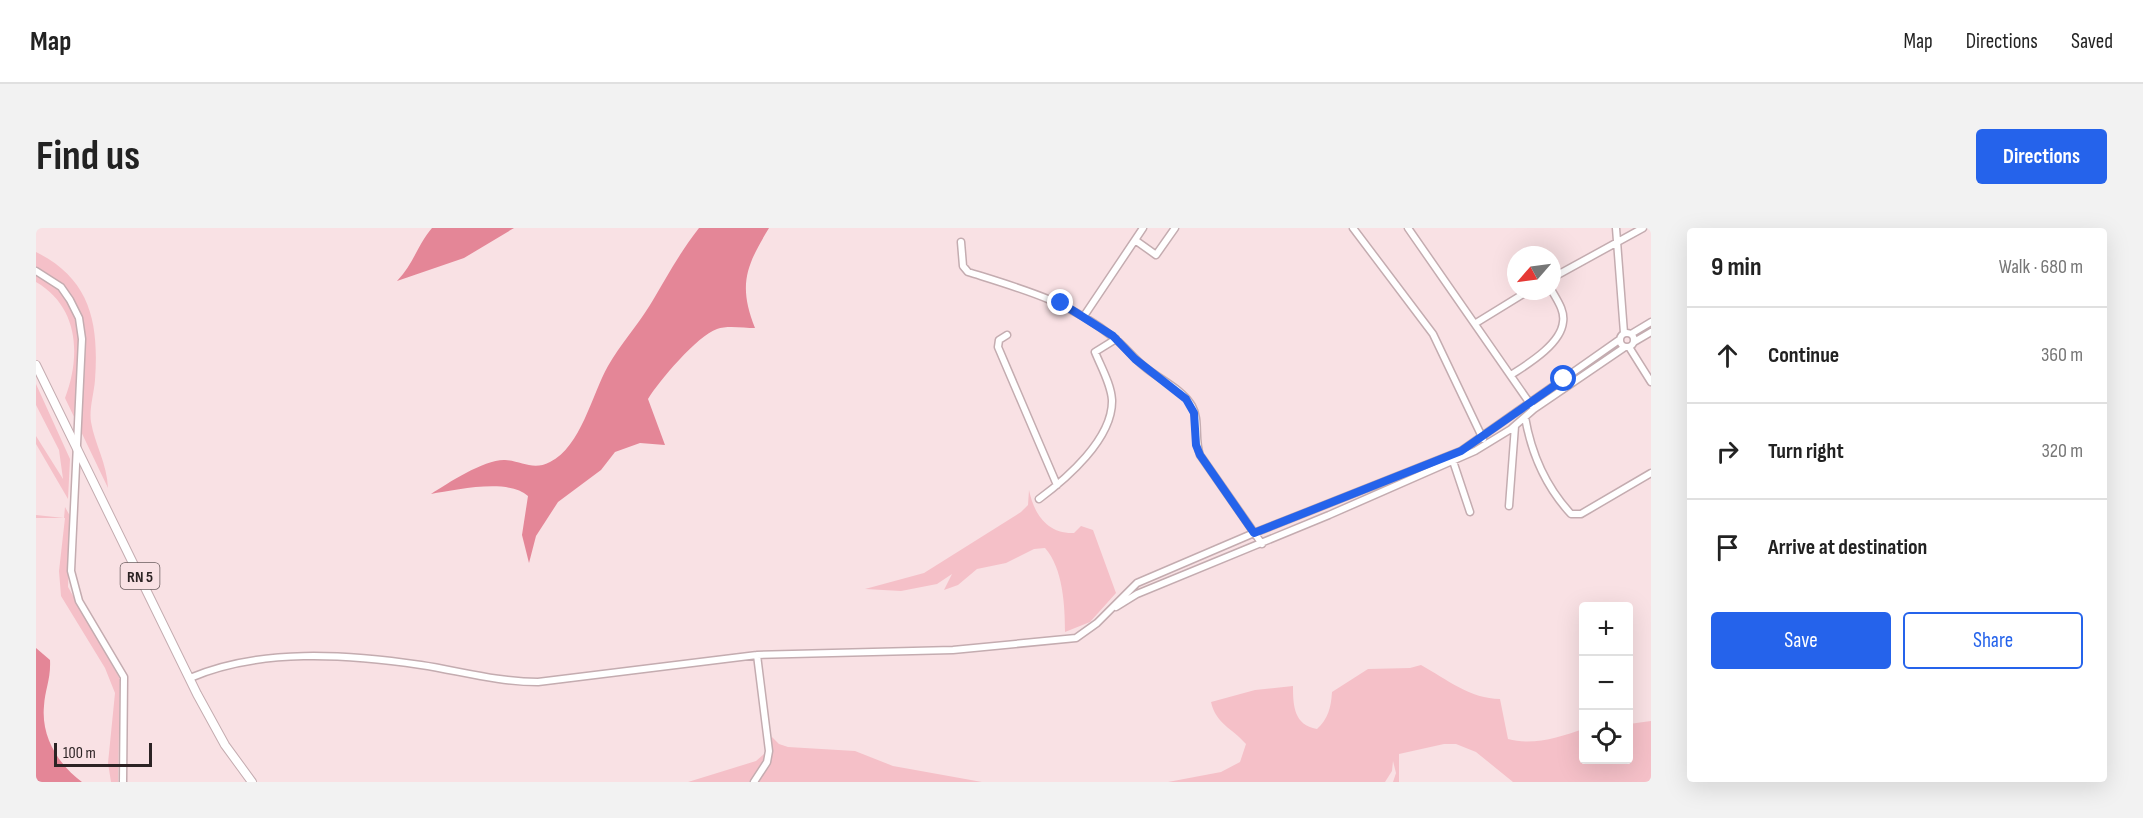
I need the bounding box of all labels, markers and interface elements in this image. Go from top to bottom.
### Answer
text: Map [30,25,71,58]
text: Map [1903,29,1933,54]
text: Directions [1966,29,2038,54]
text: Saved [2071,29,2113,54]
button: Directions [1976,129,2107,184]
text: Find us [36,131,140,182]
north arrow [1507,246,1561,300]
text: 9 min [1711,252,1761,283]
text: Walk · 680 m [1999,255,2083,279]
route end [1047,289,1073,315]
icon: ahead [1711,339,1744,372]
text: Continue [1768,342,1839,369]
text: 360 m [2041,343,2083,367]
route start [1550,365,1576,391]
icon: right [1711,435,1744,468]
text: Turn right [1768,438,1844,465]
text: 320 m [2041,439,2083,463]
icon: arrive [1711,531,1744,564]
text: Arrive at destination [1768,534,1927,561]
road number: RN 5 [120,563,160,589]
map controls [1579,602,1633,764]
button: + [1579,602,1633,656]
button: Save [1711,612,1891,669]
button: Share [1903,612,2083,669]
button: − [1579,656,1633,710]
button: locate [1579,710,1633,764]
scale bar [54,740,152,768]
text: 100 m [63,744,96,763]

